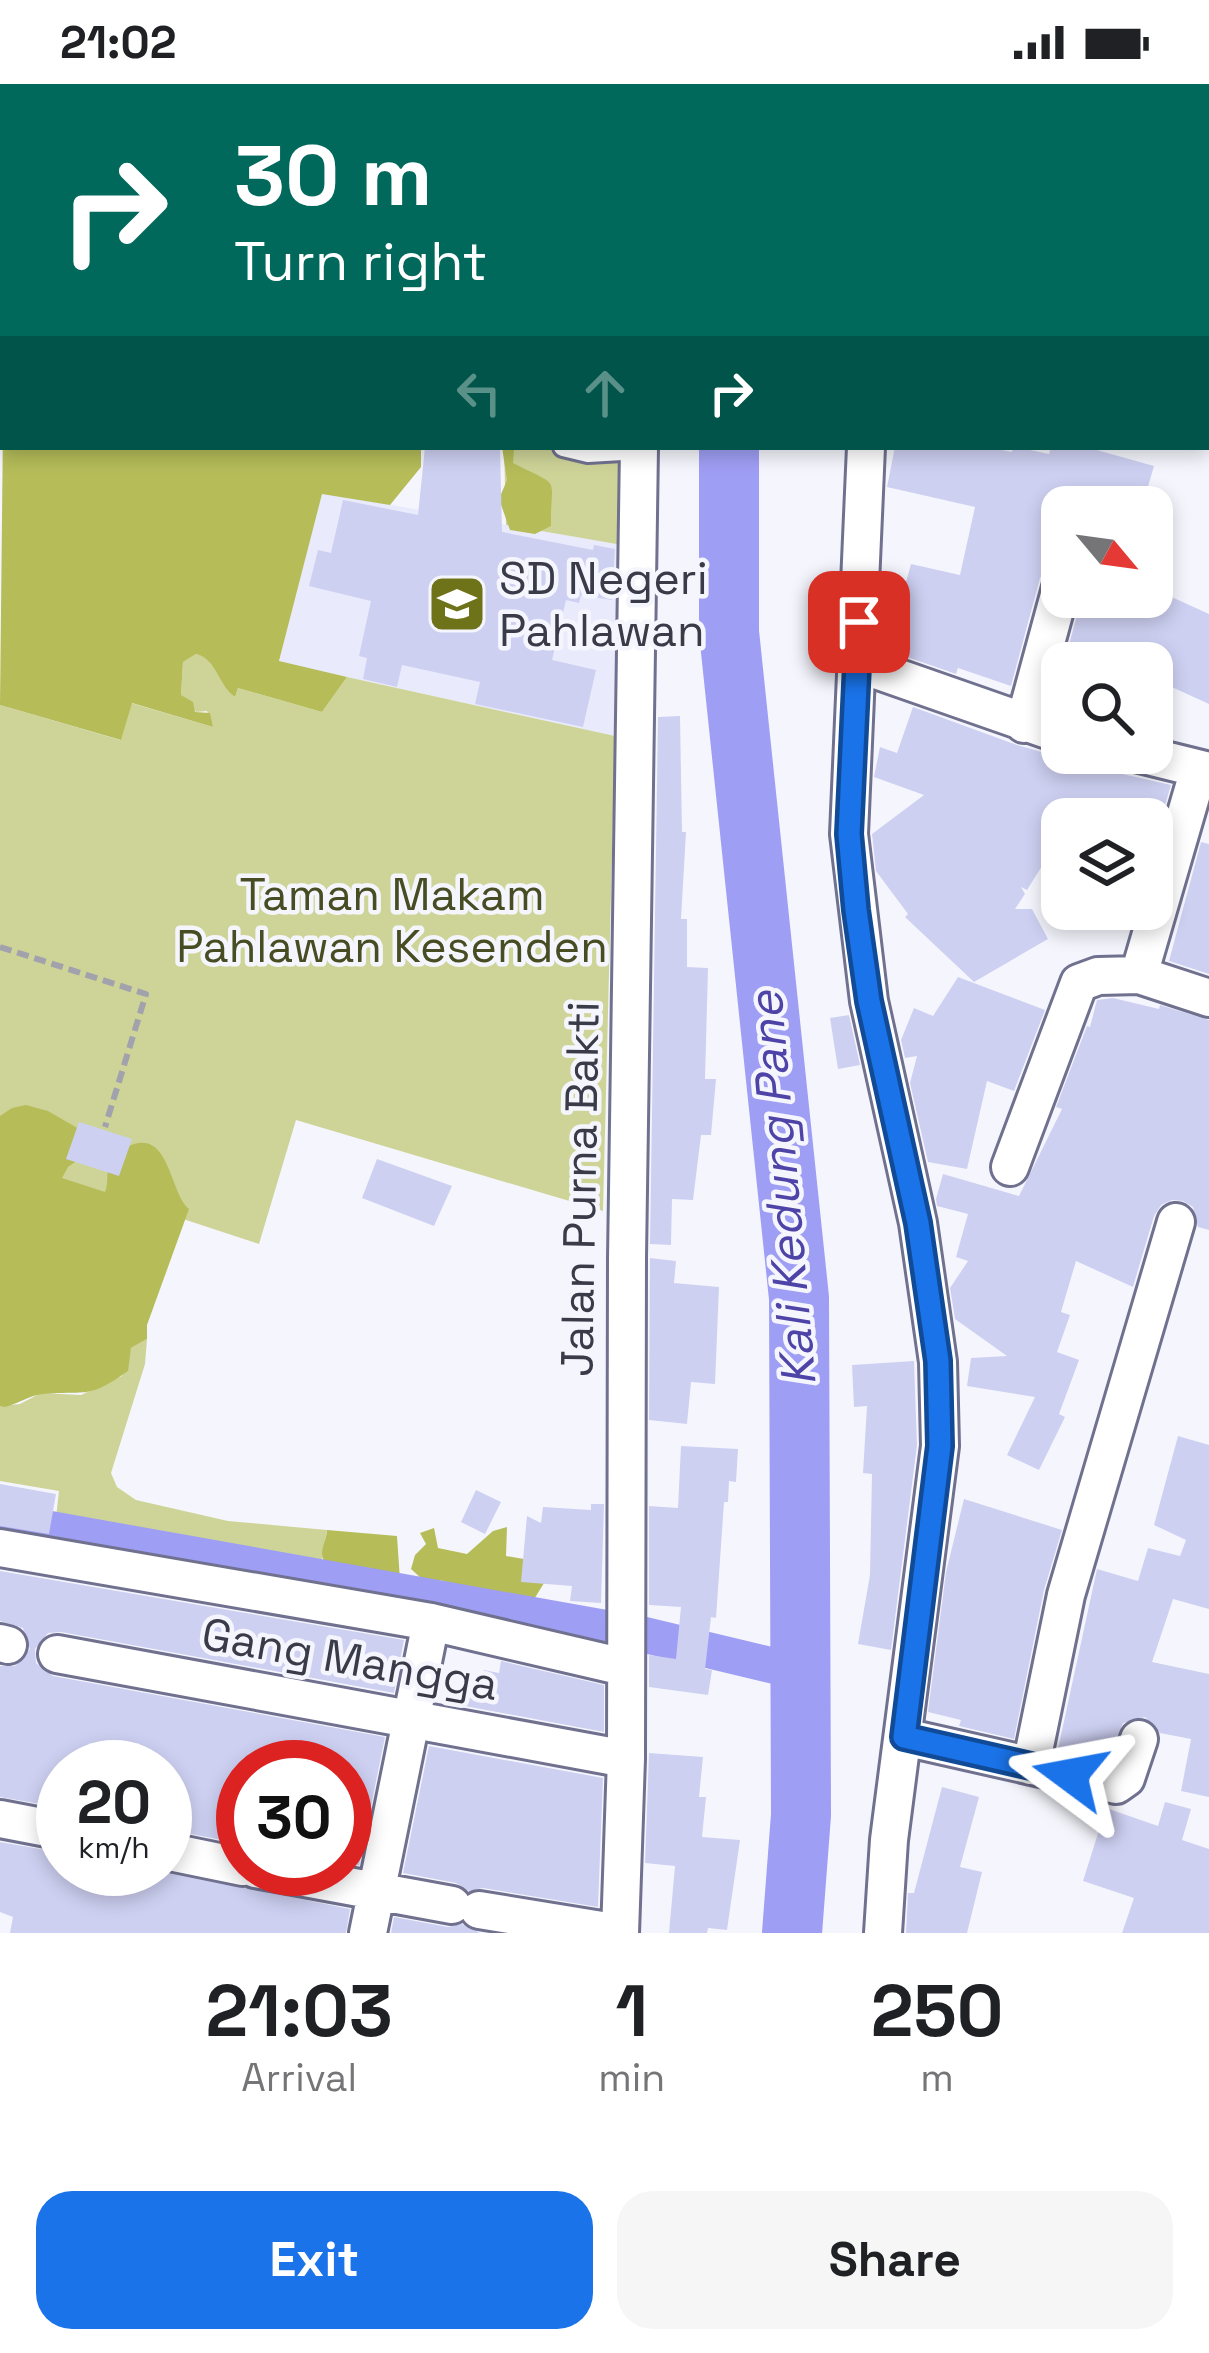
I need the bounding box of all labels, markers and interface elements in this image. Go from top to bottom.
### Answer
text: 21:02 [60,14,176,71]
text: 30 m [234,122,433,230]
icon: right [36,132,192,288]
text: Turn right [234,227,487,296]
icon: left [446,360,512,426]
icon: ahead [572,360,638,426]
icon: right [698,360,764,426]
north arrow [1041,486,1173,618]
map controls [1041,486,1173,930]
place label: SD Negeri Pahlawan [499,550,708,659]
pin [808,571,910,673]
school or university icon: SD Negeri Pahlawan [426,573,488,635]
icon: arrive [826,589,892,655]
button: search [1041,642,1173,774]
button: layers [1041,798,1173,930]
park label: Taman Makam Pahlawan Kesenden [176,866,608,975]
water label: Kali Kedung Pane [734,987,830,1389]
street label: Jalan Purna Bakti [548,1001,612,1377]
street label: Gang Mangga [197,1605,503,1713]
position arrow [1007,1712,1133,1838]
speed limit sign: 30 [216,1740,372,1896]
text: 20 [77,1764,151,1841]
text: km/h [78,1828,150,1867]
text: 21:03 [206,1965,393,2057]
text: 1 [616,1965,648,2057]
text: 250 [871,1965,1003,2057]
text: Arrival [241,2053,357,2102]
text: min [598,2053,665,2102]
text: m [920,2053,954,2102]
button: Exit [36,2191,593,2329]
button: Share [617,2191,1173,2329]

